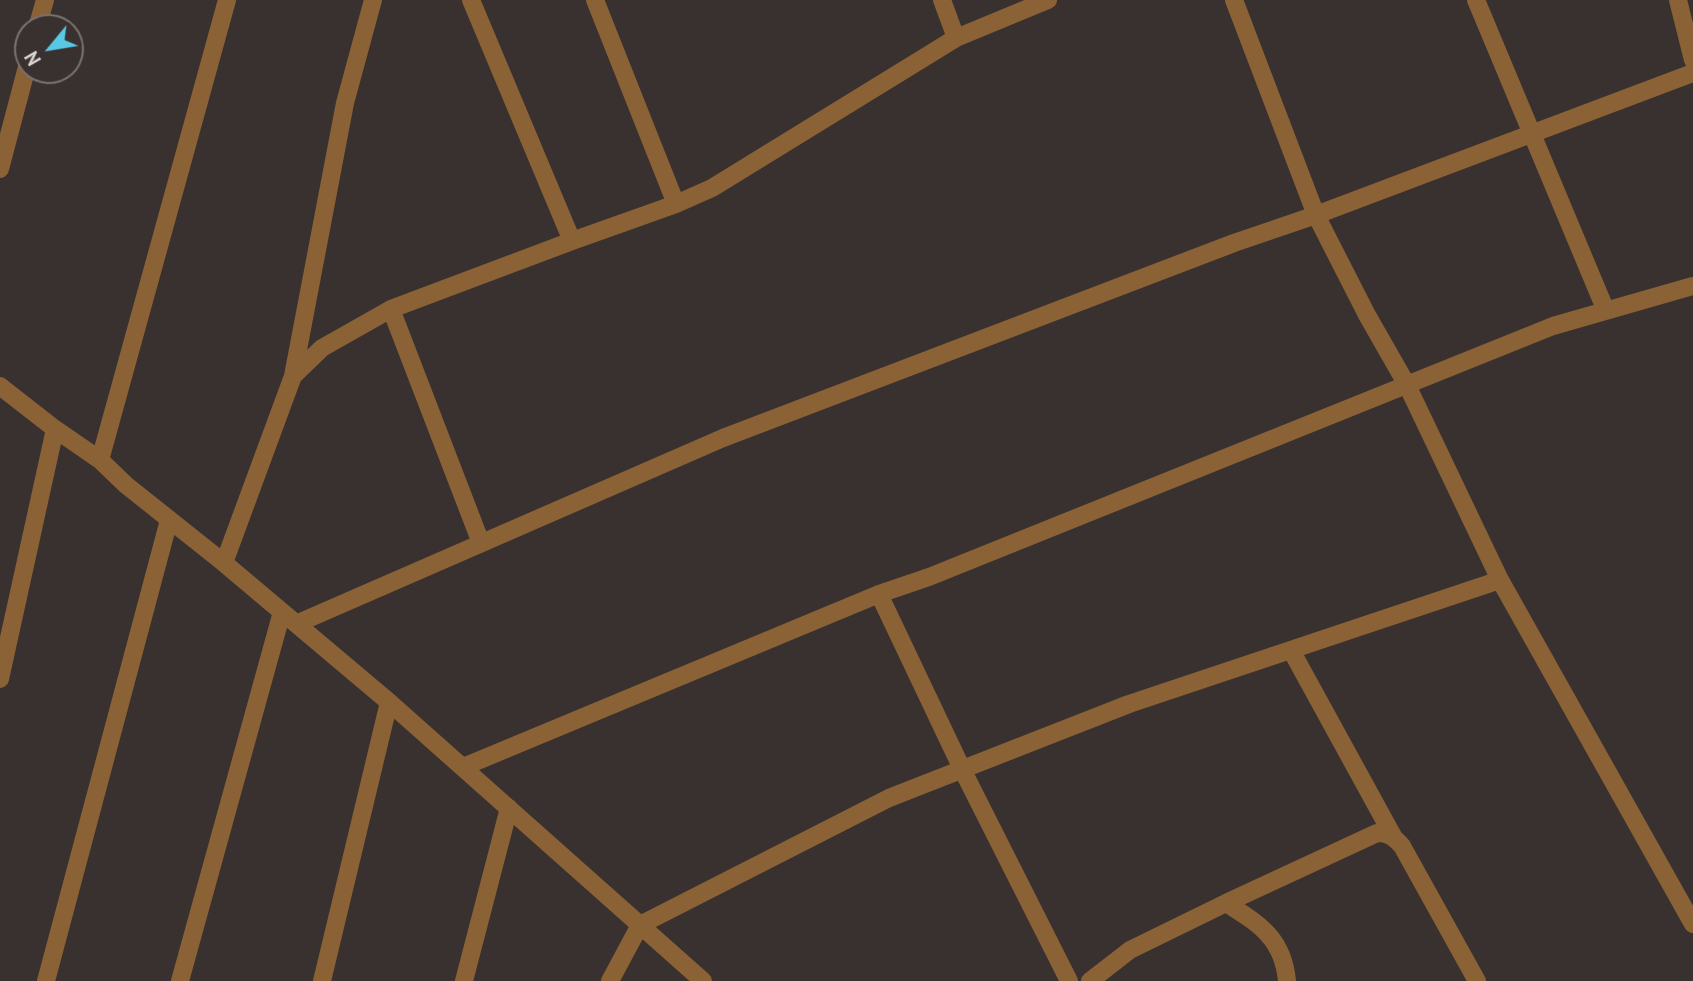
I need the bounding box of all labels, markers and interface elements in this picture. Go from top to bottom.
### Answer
north arrow [14,14,84,84]
text: N [19,47,46,70]

